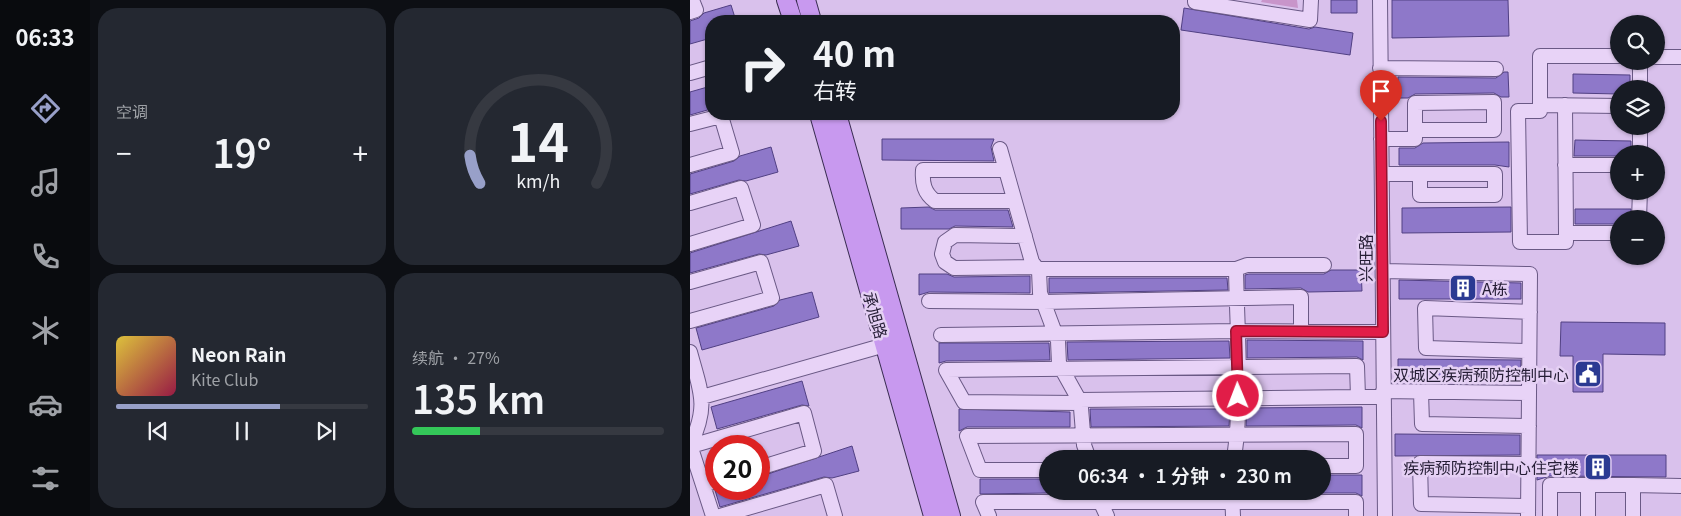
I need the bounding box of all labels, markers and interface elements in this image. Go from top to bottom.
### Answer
map controls [1610,15,1665,265]
button: search [1610,15,1665,70]
text: 06:33 [15,20,75,52]
text: 40 m [813,26,896,77]
icon: right [730,35,795,100]
pin [1360,70,1402,121]
text: 右转 [813,73,857,105]
icon: arrive [1367,77,1395,105]
button: layers [1610,80,1665,135]
icon: directions [28,91,63,126]
text: 空调 [116,99,148,123]
text: 14 [507,102,569,177]
text: 19° [212,124,272,179]
text: − [116,132,132,172]
text: + [352,132,368,172]
button: + [1610,145,1665,200]
icon: music [28,165,63,200]
text: km/h [516,167,560,193]
button: − [1610,210,1665,265]
street label: 兴旺路 [1353,234,1377,282]
icon: phone [28,239,63,274]
building icon: A栋 [1448,273,1478,303]
place label: A栋 [1482,276,1508,300]
street label: 承旭路 [858,289,894,341]
icon: climate [28,313,63,348]
text: Neon Rain [191,340,287,367]
text: 续航 · 27% [412,345,500,369]
public building icon: 双城区疾病预防控制中心 [1573,359,1603,389]
place label: 双城区疾病预防控制中心 [1393,362,1569,386]
text: Kite Club [191,367,258,391]
position arrow [1211,369,1263,421]
text: 135 km [412,370,545,425]
icon: car [28,387,63,422]
icon: previous [144,417,172,445]
icon: pause [228,417,256,445]
icon: next [312,417,340,445]
speed limit sign: 20 [705,435,770,500]
building icon: 疾病预防控制中心住宅楼 [1583,452,1613,482]
place label: 疾病预防控制中心住宅楼 [1403,455,1579,479]
icon: filters [28,461,63,496]
text: 06:34 · 1 分钟 · 230 m [1078,461,1292,488]

